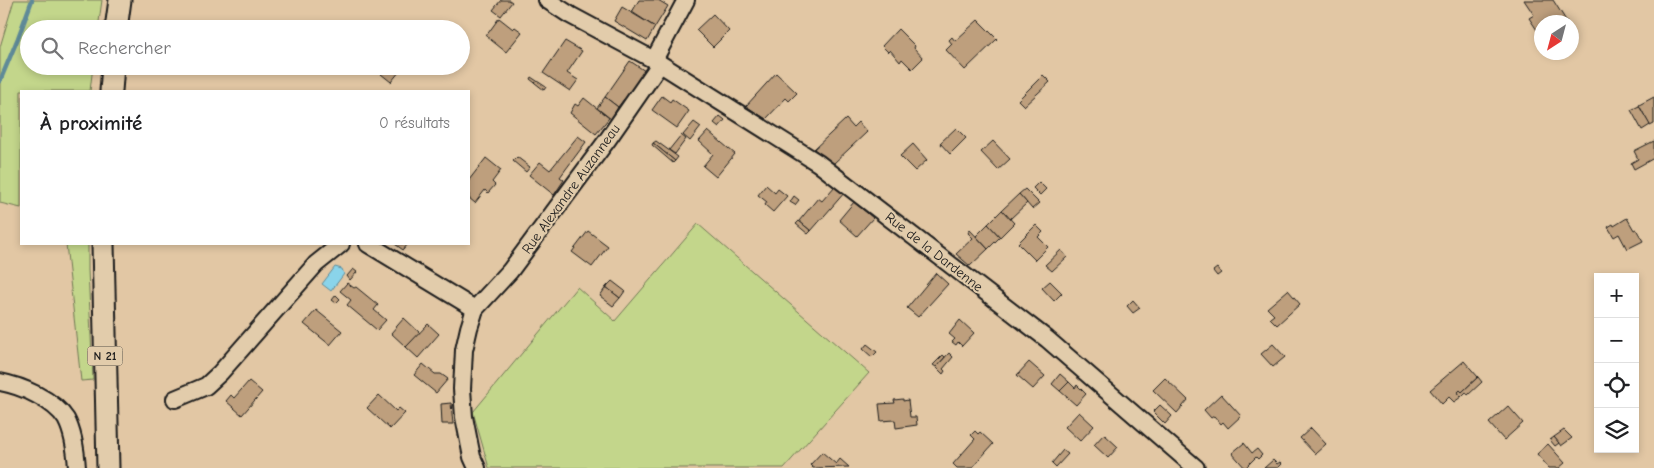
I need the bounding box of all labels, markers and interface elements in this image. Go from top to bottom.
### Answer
north arrow [1534,15,1579,60]
search box [20,20,470,75]
icon: search [38,34,66,62]
text: Rechercher [78,37,171,59]
text: À proximité [40,111,142,135]
text: 0 résultats [379,114,450,132]
street label: Rue Alexandre Auzanneau [518,121,624,257]
street label: Rue de la Dardenne [882,209,986,295]
map controls [1594,273,1639,453]
button: + [1594,273,1639,318]
button: − [1594,318,1639,363]
road number: N 21 [88,346,122,366]
button: locate [1594,363,1639,408]
button: layers [1594,408,1639,453]

